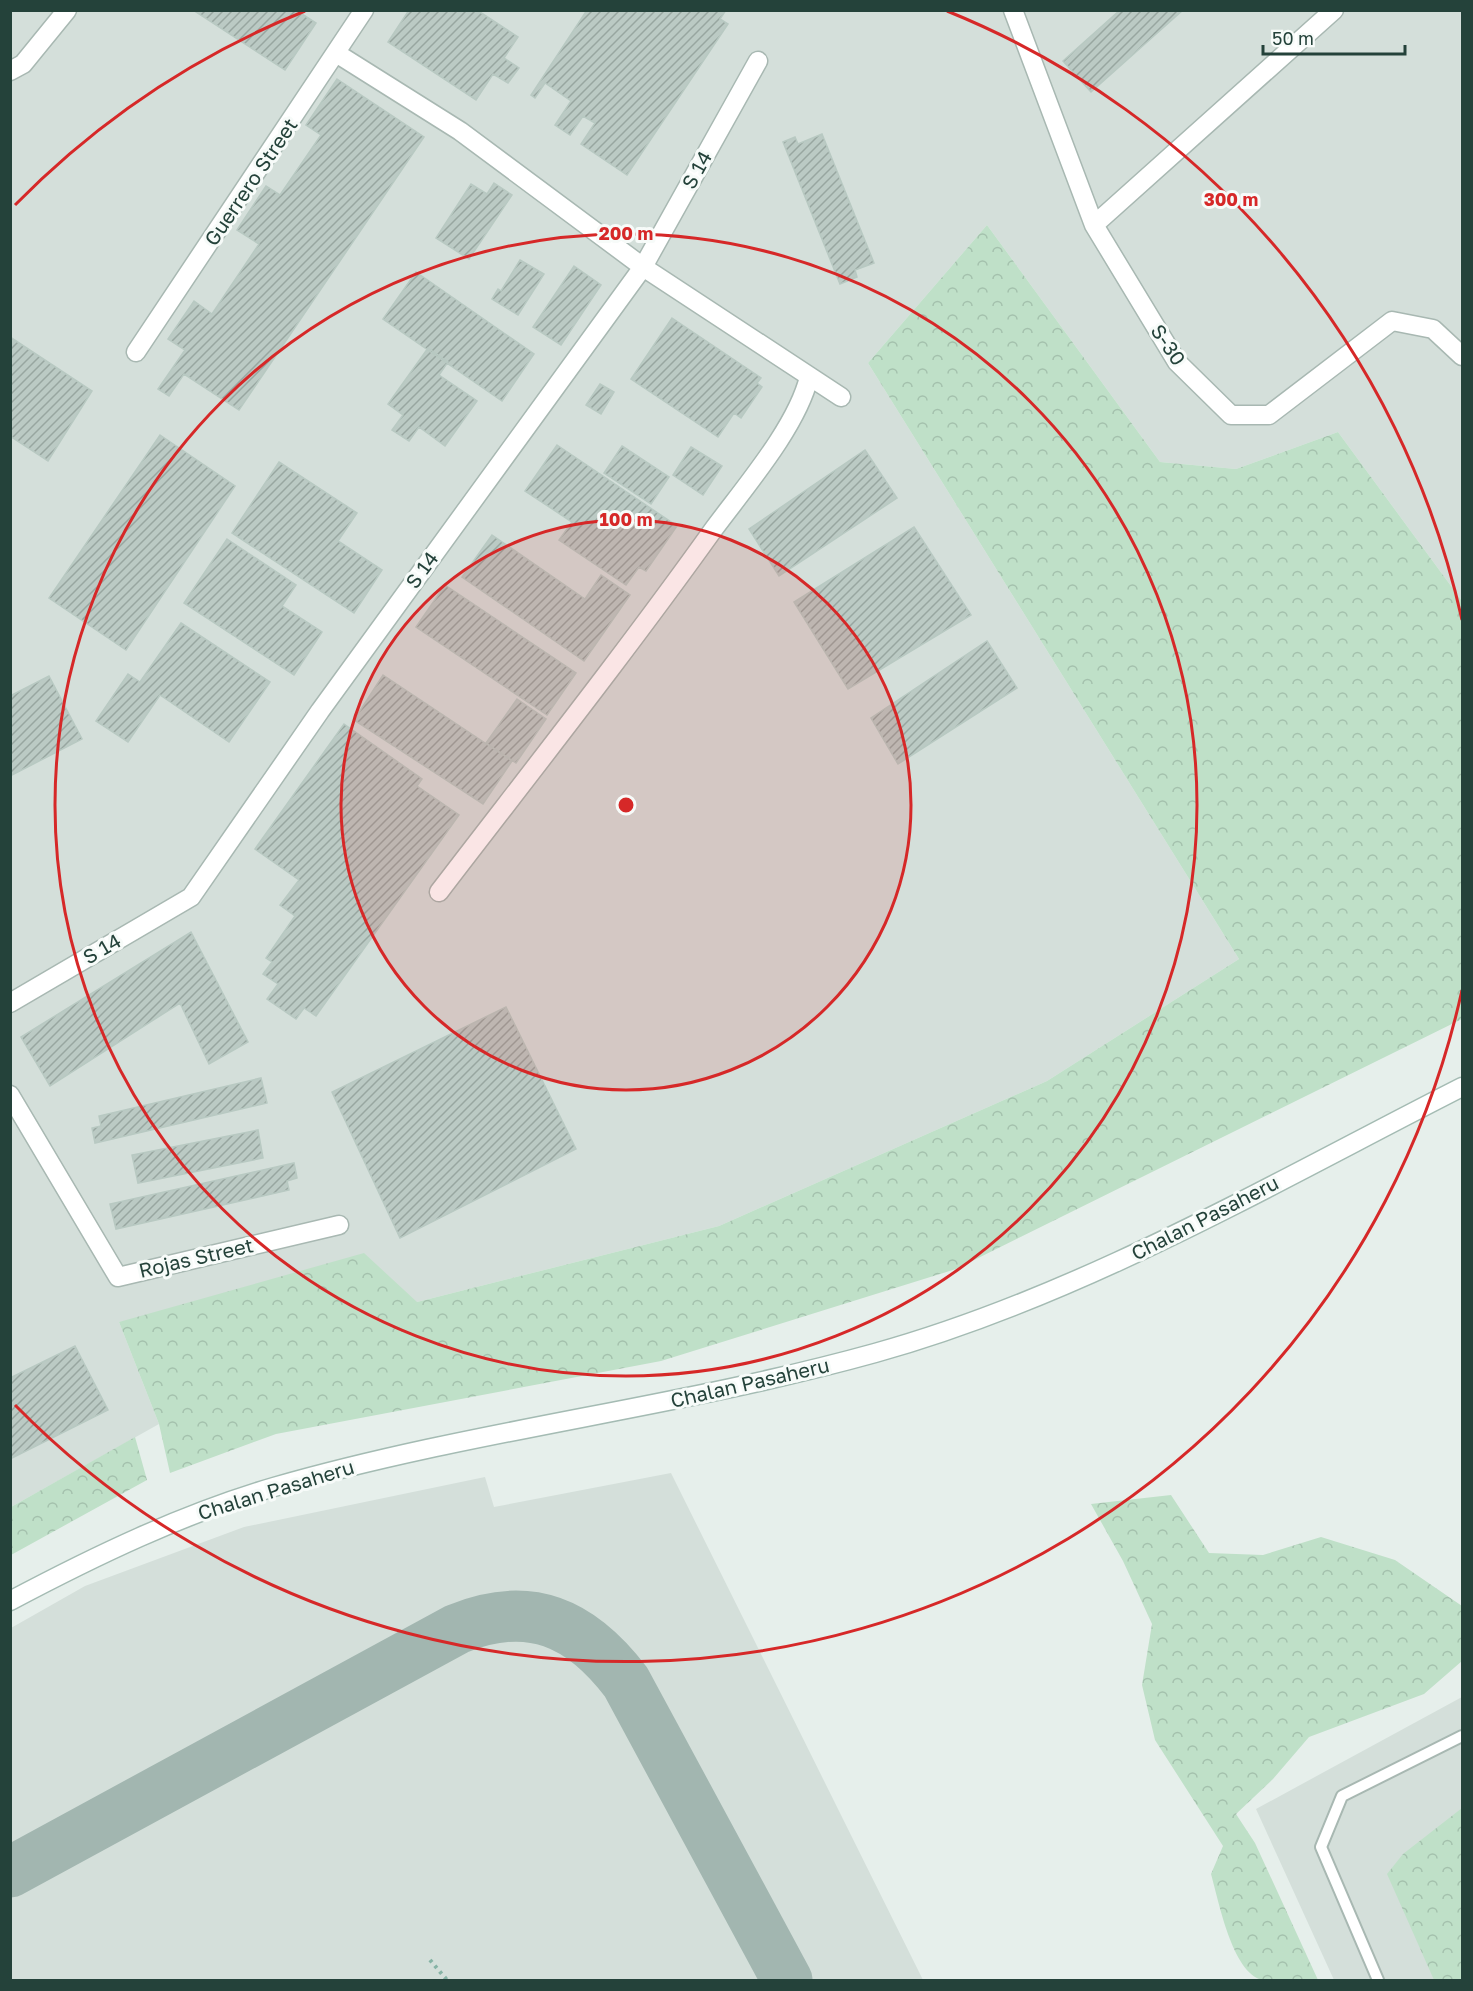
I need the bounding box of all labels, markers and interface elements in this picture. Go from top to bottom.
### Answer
scale bar [1263,18,1406,56]
text: 50 m [1272,27,1314,49]
street label: Guerrero Street [199,113,302,250]
street label: S 14 [676,146,716,193]
text: 300 m [1204,188,1258,210]
text: 200 m [599,222,653,244]
street label: S-30 [1146,319,1191,370]
text: 100 m [600,508,652,530]
street label: S 14 [400,546,443,593]
centre of rings [616,795,636,815]
street label: S 14 [78,928,125,968]
street label: Chalan Pasaheru [1127,1170,1282,1265]
street label: Rojas Street [136,1232,255,1282]
street label: Chalan Pasaheru [668,1352,831,1412]
street label: Chalan Pasaheru [195,1454,357,1524]

